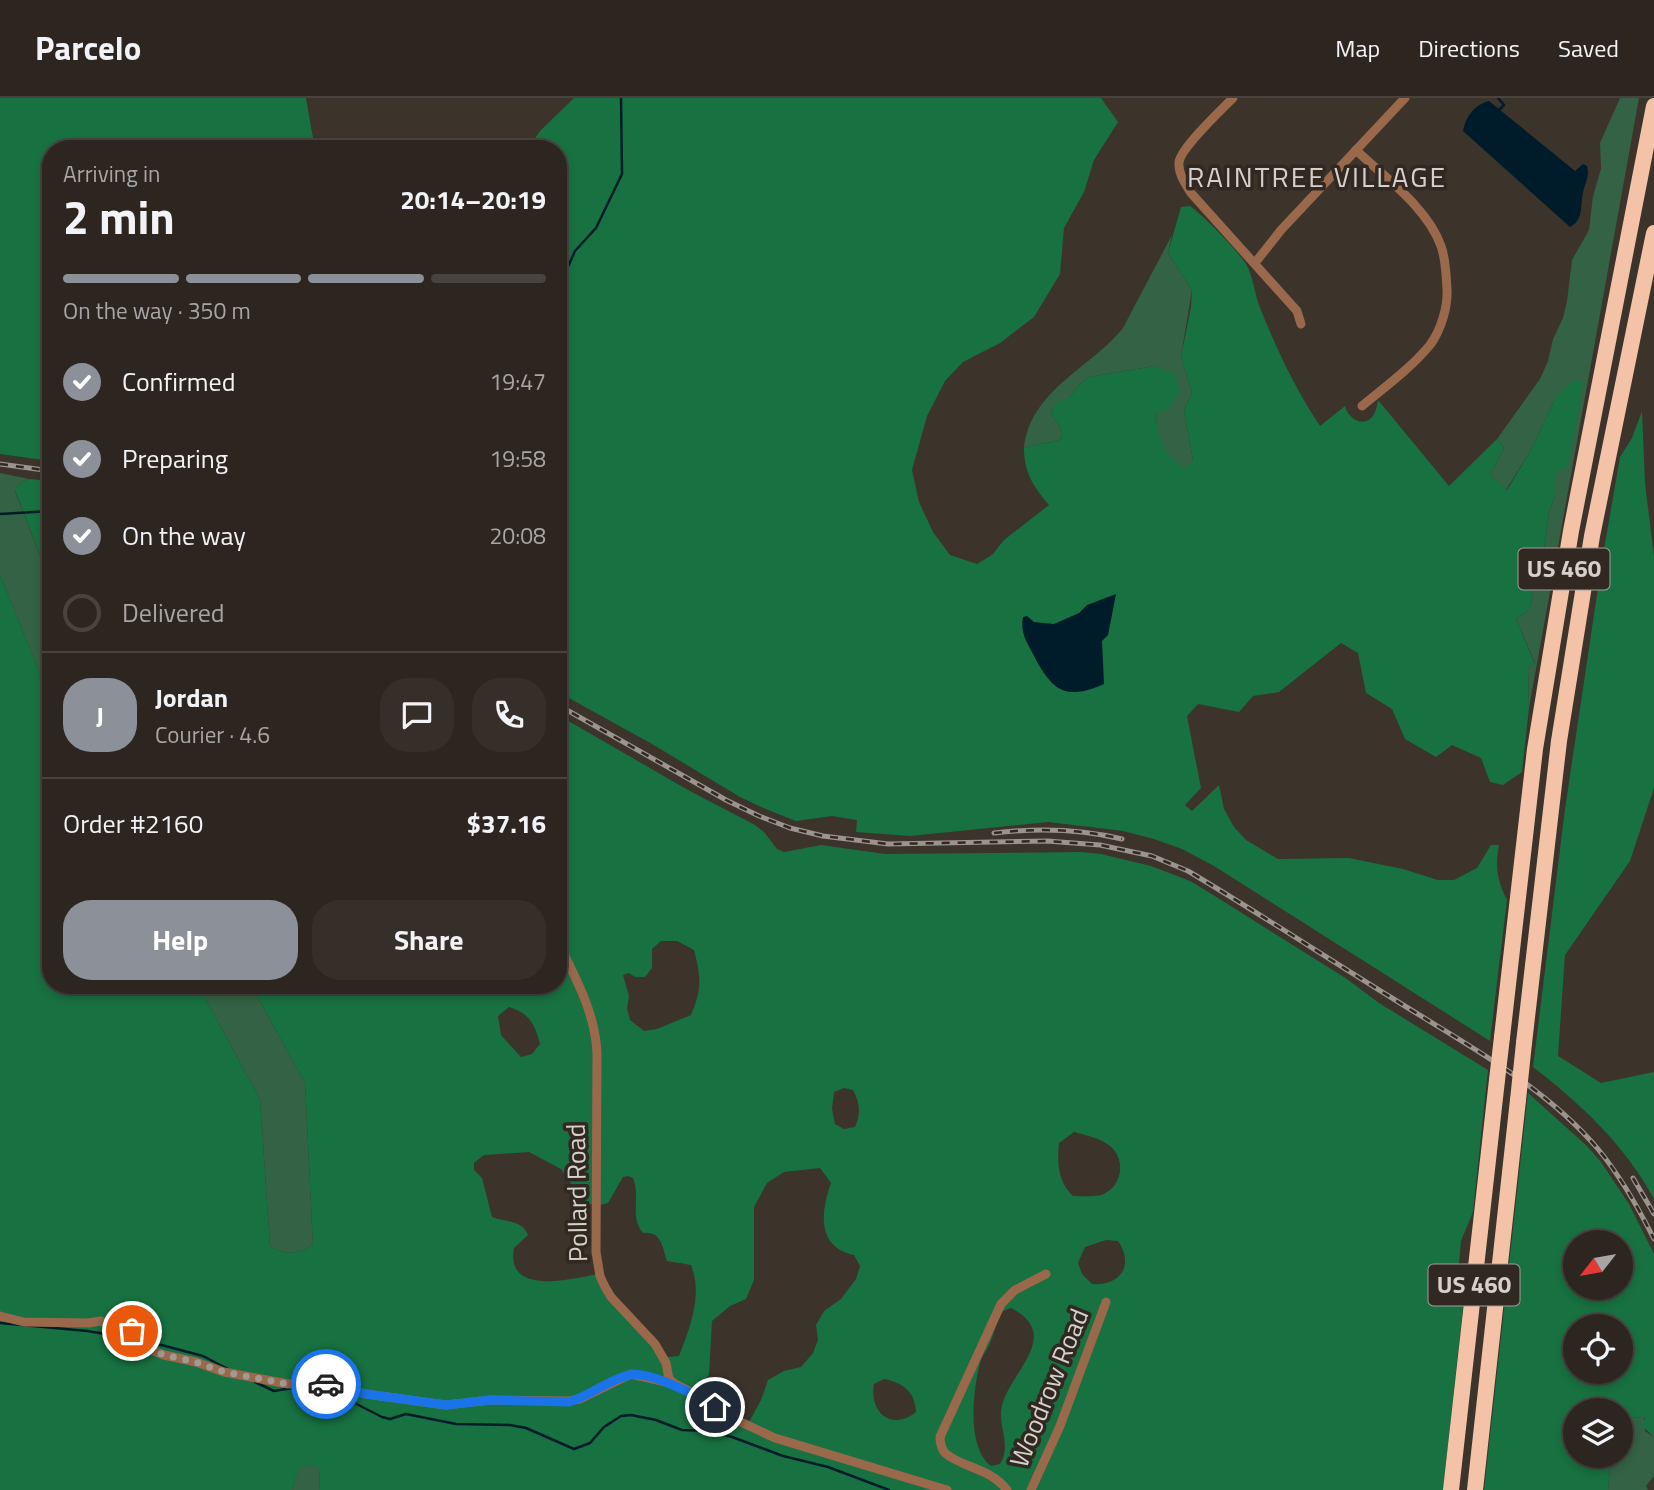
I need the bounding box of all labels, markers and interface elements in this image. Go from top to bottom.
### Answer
text: Parcelo [35,23,141,73]
text: Map [1335,30,1380,66]
text: Directions [1418,30,1520,66]
text: Saved [1558,30,1619,66]
district label: RAINTREE VILLAGE [1187,155,1447,198]
text: Arriving in [63,156,160,191]
text: 20:14–20:19 [400,180,546,219]
text: 2 min [63,182,175,252]
text: On the way · 350 m [63,293,251,328]
text: Confirmed [122,362,236,401]
icon: check [63,363,101,401]
text: 19:47 [489,364,546,399]
text: Preparing [122,439,228,478]
icon: check [63,440,101,478]
text: 19:58 [489,441,546,476]
text: On the way [122,516,246,555]
icon: check [63,517,101,555]
text: 20:08 [489,518,546,553]
road number: US 460 [1518,548,1610,590]
text: Delivered [122,593,225,632]
text: Jordan [155,678,228,717]
button: chat [380,678,454,752]
button: phone [472,678,546,752]
text: J [96,696,104,735]
text: Courier · 4.6 [155,717,270,752]
text: Order #2160 [63,804,203,843]
text: $37.16 [467,804,546,843]
button: Help [63,900,298,980]
button: Share [312,900,546,980]
street label: Pollard Road [556,1123,597,1263]
north arrow [1563,1230,1633,1300]
map controls [1563,1230,1633,1468]
road number: US 460 [1428,1265,1520,1306]
pin [102,1301,162,1361]
street label: Woodrow Road [999,1303,1098,1473]
icon: bag [113,1312,151,1350]
button: locate [1563,1314,1633,1384]
courier [291,1349,361,1419]
icon: car [307,1365,345,1403]
pin [685,1377,745,1437]
icon: home [696,1388,734,1426]
button: layers [1563,1398,1633,1468]

